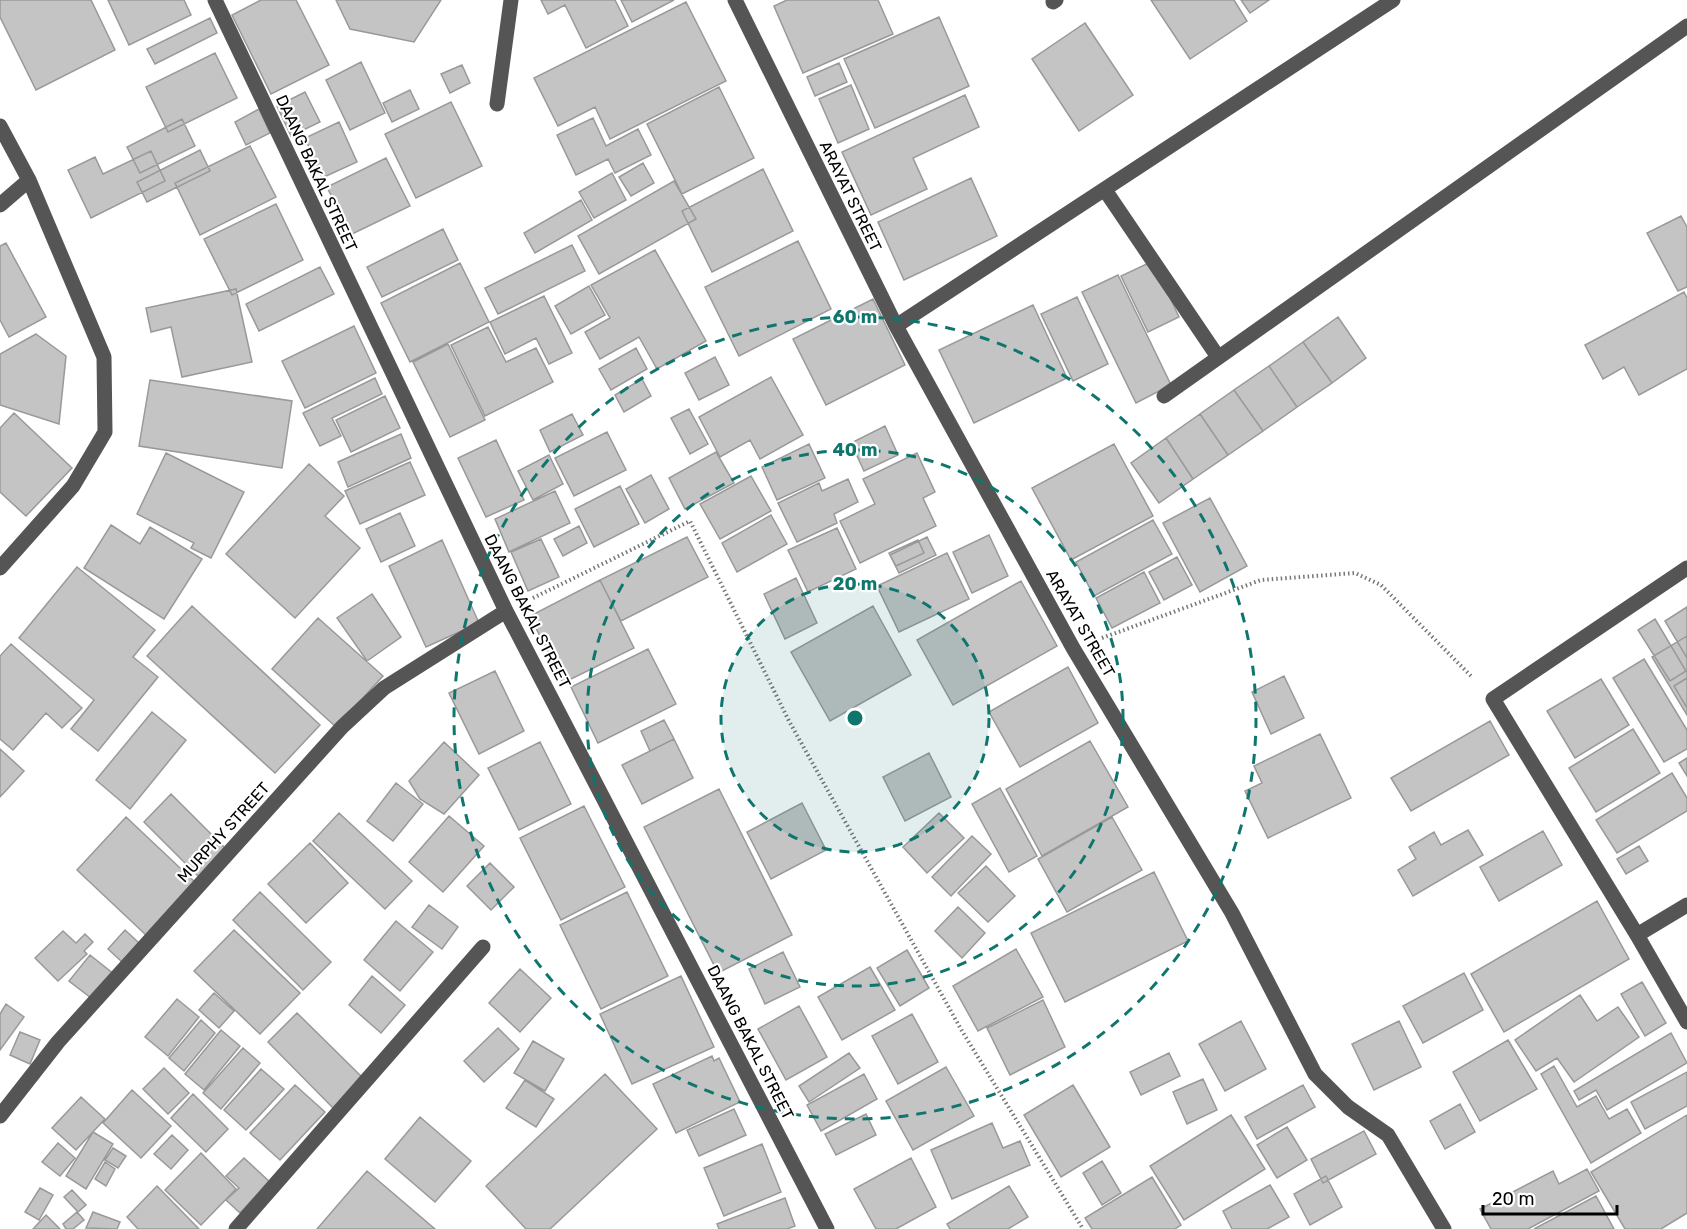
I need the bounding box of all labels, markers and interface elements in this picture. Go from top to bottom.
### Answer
street label: DAANG BAKAL STREET [272,92,361,255]
street label: ARAYAT STREET [816,138,886,255]
text: 60 m [833,306,877,328]
text: 40 m [833,439,877,461]
street label: DAANG BAKAL STREET [480,531,575,692]
street label: ARAYAT STREET [1042,566,1119,680]
text: 20 m [833,573,877,595]
centre of rings [845,708,865,728]
street label: MURPHY STREET [173,778,273,886]
street label: DAANG BAKAL STREET [703,962,798,1123]
scale bar [1483,1178,1616,1216]
text: 20 m [1492,1188,1534,1210]

